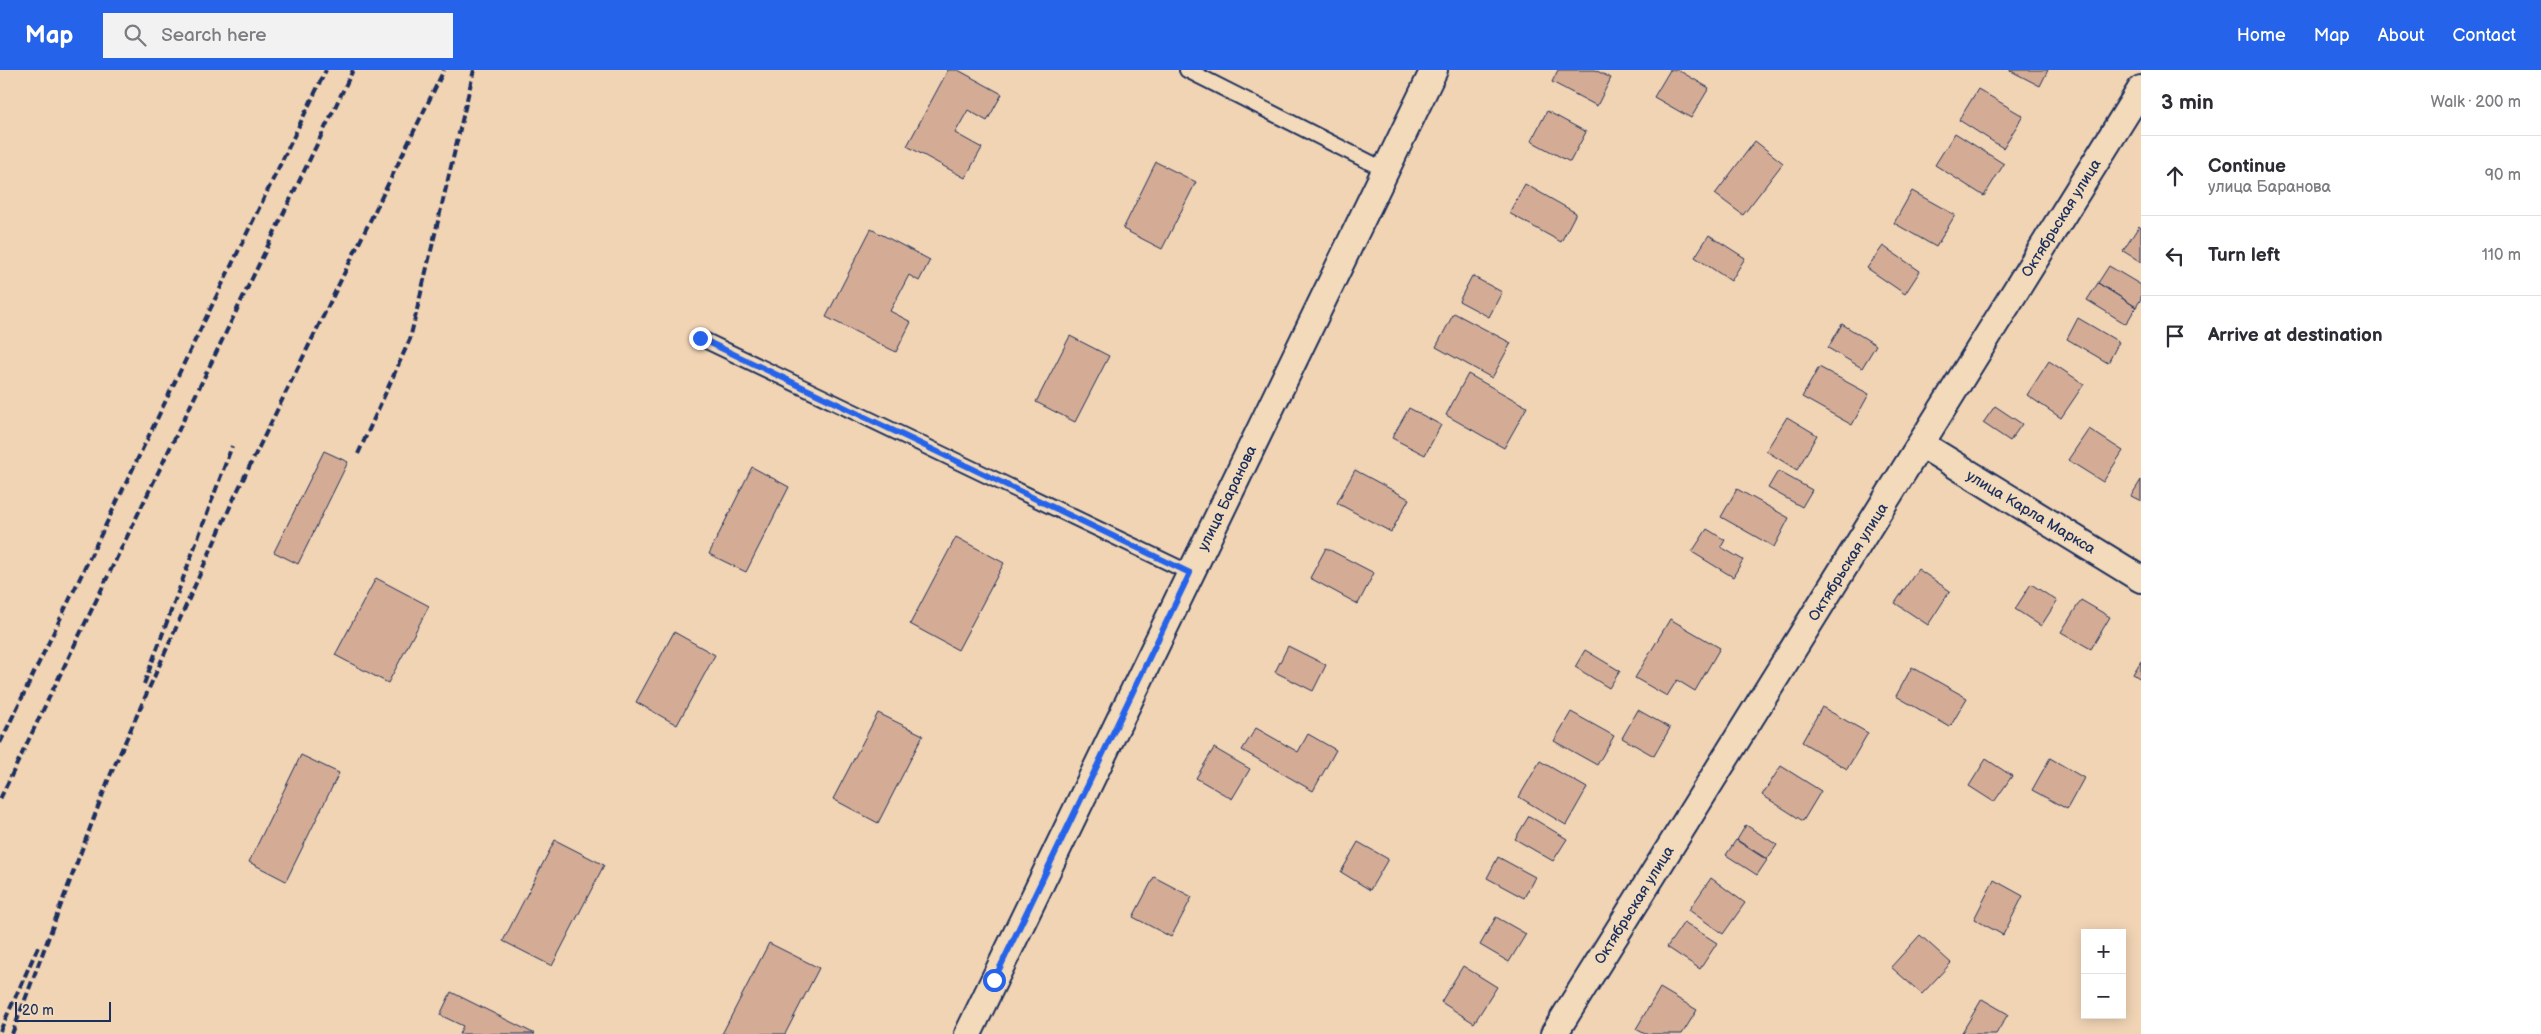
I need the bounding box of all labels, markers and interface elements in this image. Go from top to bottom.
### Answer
search box [103,13,453,58]
text: Map [25,21,73,50]
icon: search [121,21,149,49]
text: Search here [161,24,267,47]
text: Home [2237,25,2286,46]
text: Map [2314,25,2350,46]
text: About [2378,25,2425,46]
text: Contact [2453,25,2516,46]
text: 3 min [2161,90,2214,115]
text: Walk · 200 m [2431,93,2521,112]
street label: Октябрьская улица [2017,155,2106,281]
text: Continue [2208,155,2286,178]
icon: ahead [2161,162,2189,190]
text: 90 m [2485,166,2521,185]
text: улица Баранова [2208,178,2331,197]
icon: left [2161,242,2189,270]
text: Turn left [2208,244,2280,267]
text: 110 m [2482,246,2521,265]
icon: arrive [2161,322,2189,350]
text: Arrive at destination [2208,324,2383,347]
route end [689,327,712,350]
street label: улица Баранова [1194,442,1261,554]
street label: улица Карла Маркса [1963,466,2099,559]
street label: Октябрьская улица [1804,499,1893,625]
street label: Октябрьская улица [1590,842,1679,968]
map controls [2081,929,2126,1019]
button: + [2081,929,2126,974]
route start [983,969,1006,992]
button: − [2081,974,2126,1019]
scale bar [15,999,111,1022]
text: 20 m [22,1002,54,1019]

